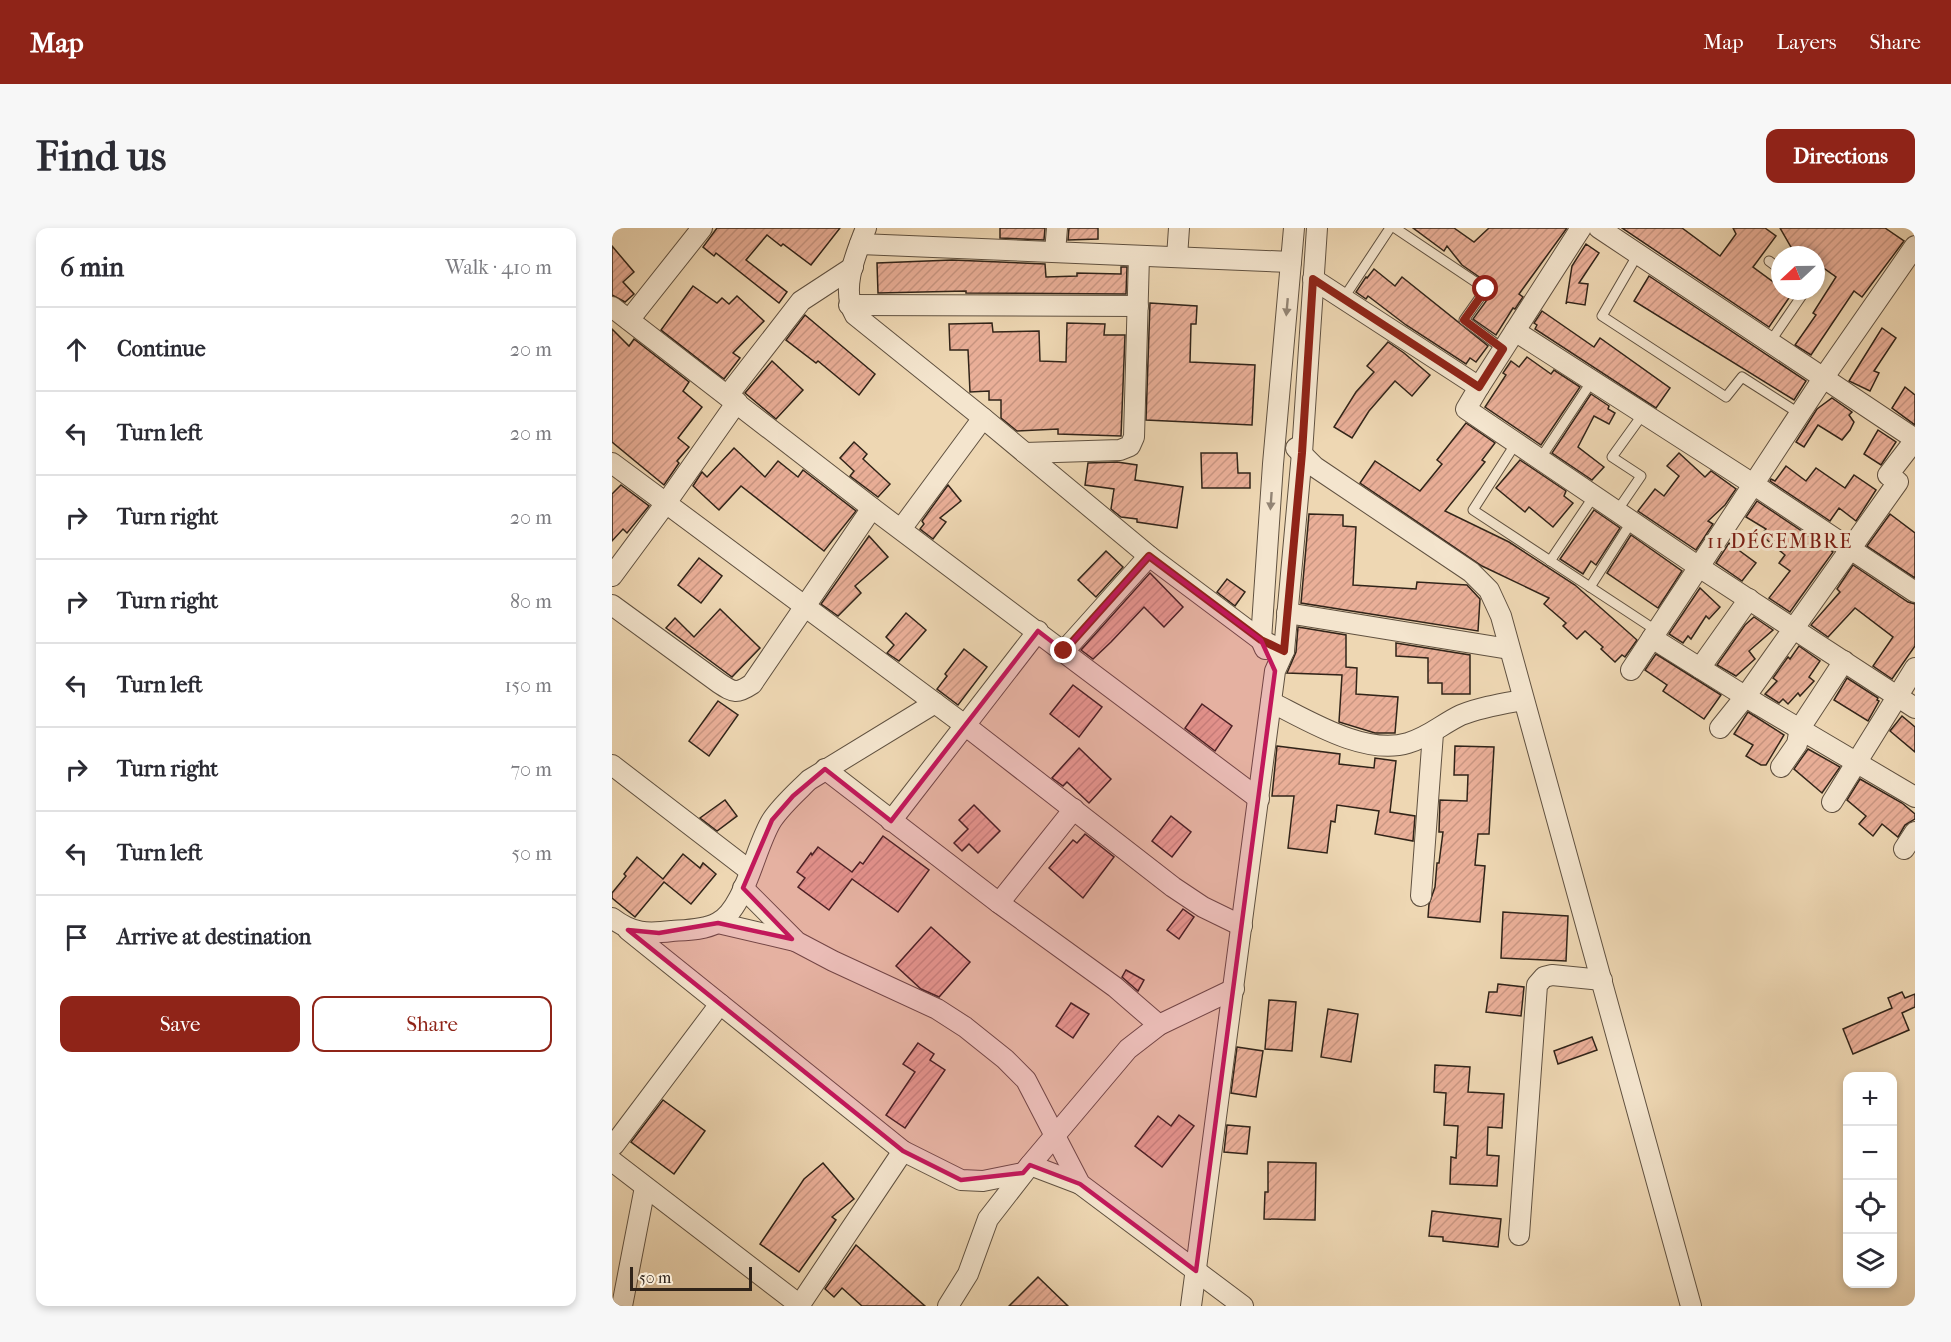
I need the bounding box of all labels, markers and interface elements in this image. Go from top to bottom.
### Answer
text: Map [30,26,84,59]
text: Map [1703,30,1744,54]
text: Layers [1777,30,1836,54]
text: Share [1869,30,1921,54]
button: Directions [1766,129,1915,183]
text: Find us [36,132,166,181]
north arrow [1771,246,1825,300]
text: 6 min [60,252,124,283]
text: Walk · 410 m [445,256,552,279]
route start [1472,275,1498,301]
one-way arrow [1282,298,1292,317]
icon: ahead [60,333,93,366]
text: Continue [117,336,206,362]
text: 20 m [510,338,552,361]
icon: left [60,417,93,450]
text: Turn left [117,420,203,446]
text: 20 m [510,422,552,445]
one-way arrow [1266,492,1275,511]
icon: right [60,501,93,534]
text: Turn right [117,504,218,530]
text: 20 m [510,506,552,529]
district label: 11 DÉCEMBRE [1707,529,1853,553]
icon: right [60,585,93,618]
text: Turn right [117,588,218,614]
text: 80 m [510,590,552,613]
route end [1050,637,1076,663]
icon: left [60,669,93,702]
text: Turn left [117,672,203,698]
text: 150 m [504,674,552,697]
icon: right [60,753,93,786]
text: Turn right [117,756,218,782]
text: 70 m [510,758,552,781]
icon: left [60,837,93,870]
text: Turn left [117,840,203,866]
text: 50 m [511,842,552,865]
icon: arrive [60,921,93,954]
text: Arrive at destination [117,924,311,950]
button: Save [60,996,300,1052]
button: Share [312,996,552,1052]
map controls [1843,1072,1897,1288]
button: + [1843,1072,1897,1126]
button: − [1843,1126,1897,1180]
button: locate [1843,1180,1897,1234]
button: layers [1843,1234,1897,1288]
scale bar [630,1264,752,1292]
text: 50 m [639,1268,671,1287]

